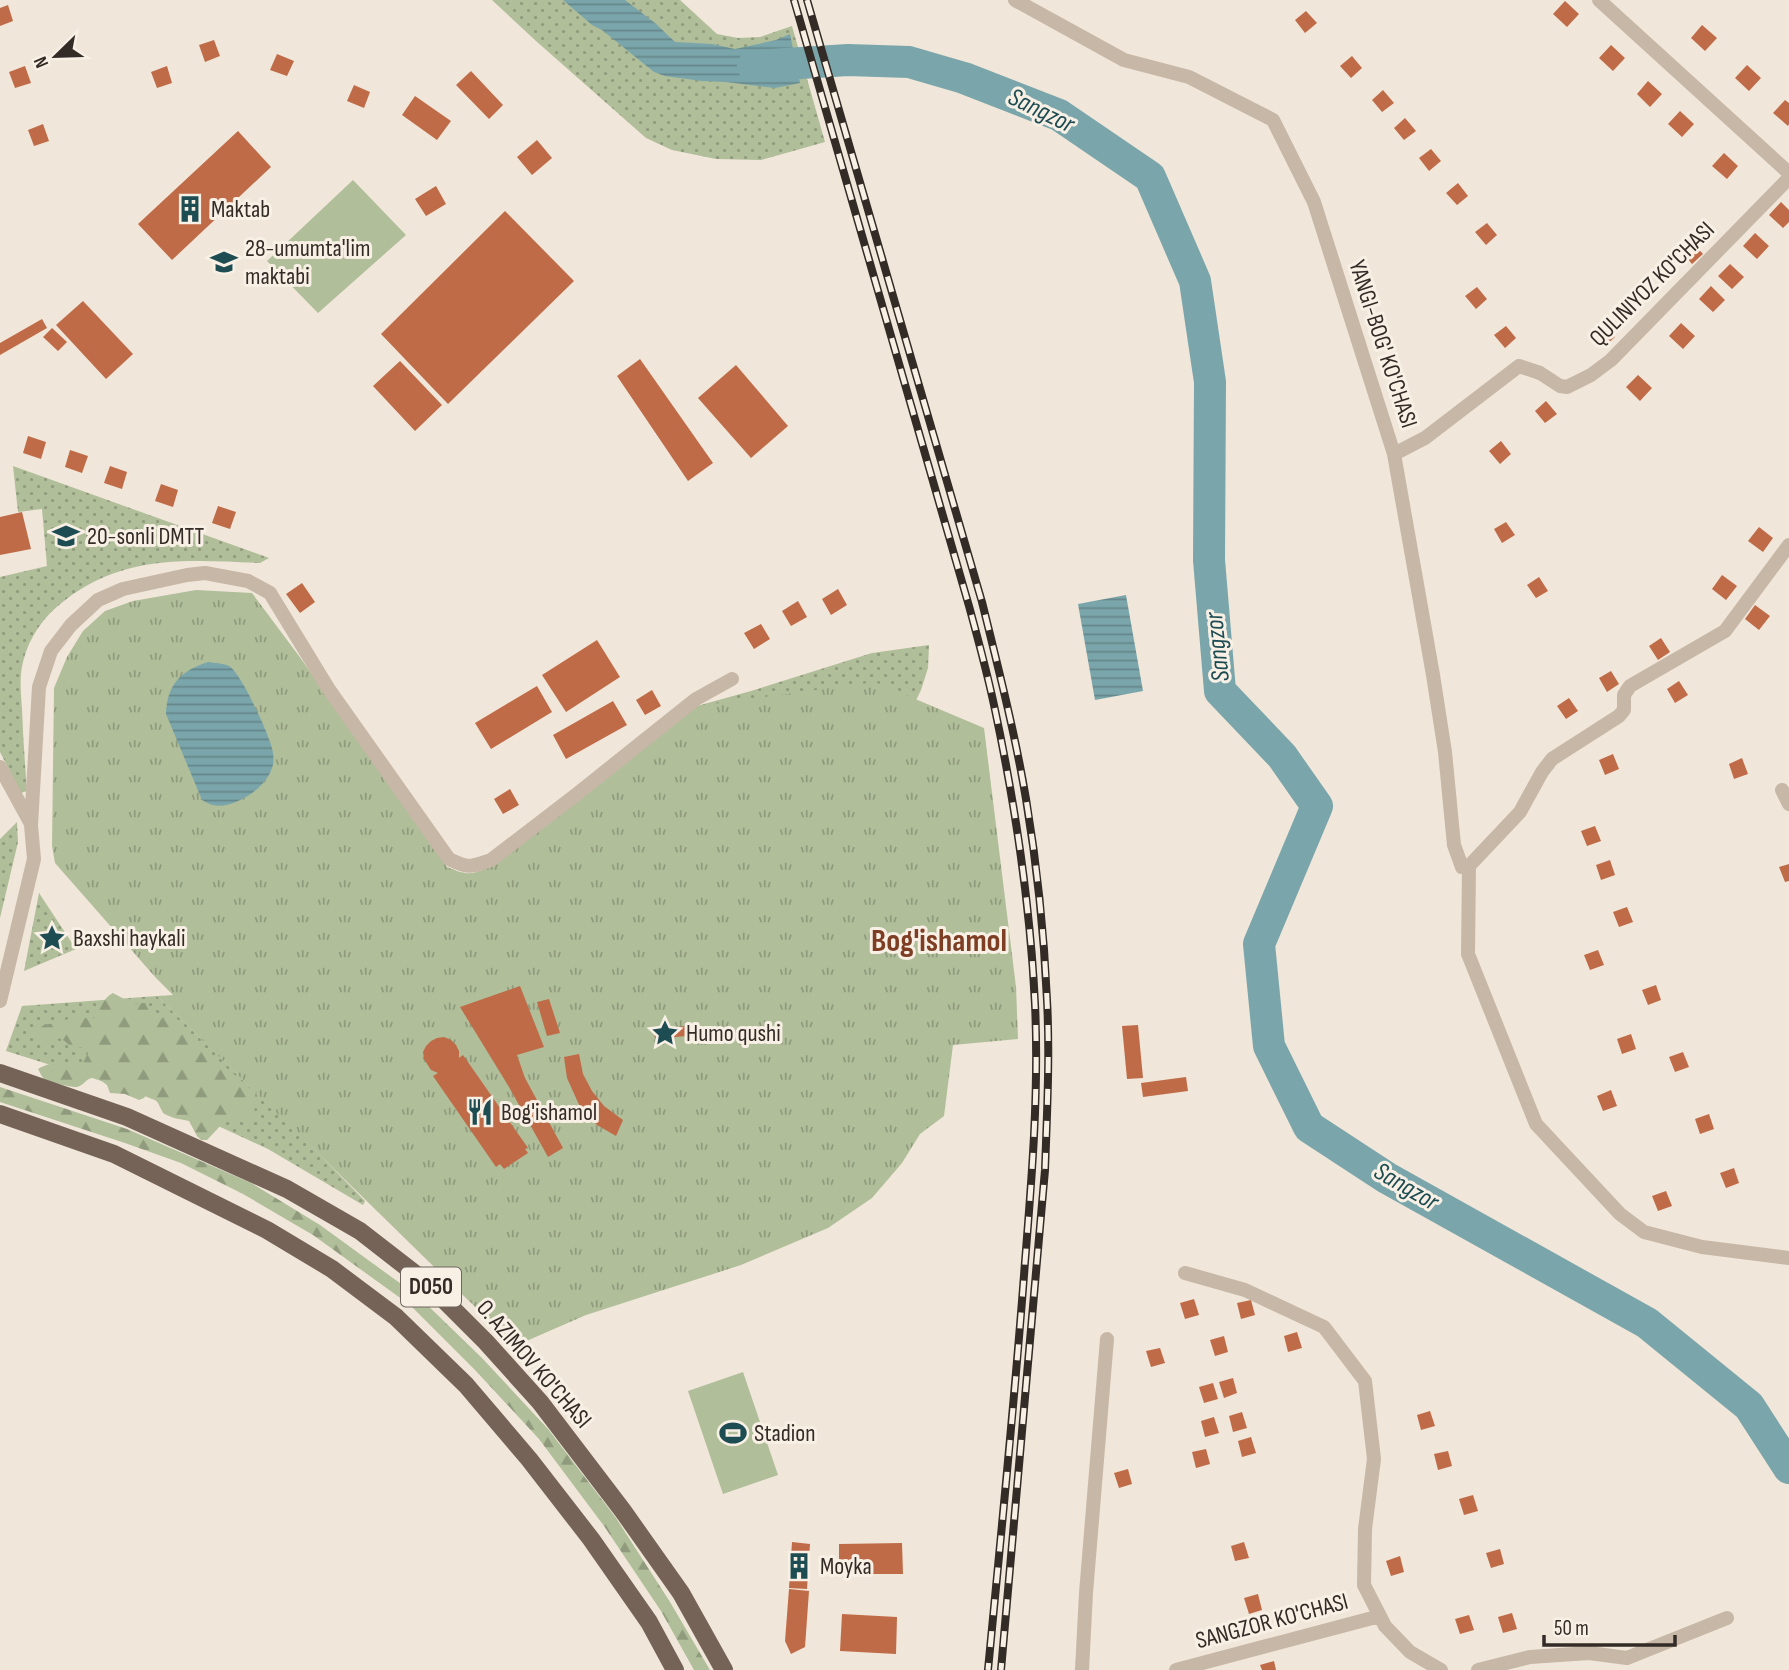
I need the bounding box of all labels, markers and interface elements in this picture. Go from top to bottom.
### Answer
north arrow [21,21,91,91]
text: N [29,53,54,71]
water label: Sangzor [1003,82,1081,141]
building icon: Maktab [175,194,205,224]
place label: Maktab [211,195,270,224]
street label: QULINIYOZ KO'CHASI [1583,215,1721,353]
place label: 28-umumta'lim maktabi [245,234,370,291]
school or university icon: 28-umumta'lim maktabi [209,247,239,277]
street label: YANGI-BOG' KO'CHASI [1342,256,1424,432]
school or university icon: 20-sonli DMTT [51,521,81,551]
place label: 20-sonli DMTT [87,522,204,551]
water label: Sangzor [1199,609,1237,683]
district label: Bog'ishamol [871,922,1007,961]
place icon: Baxshi haykali [37,923,67,953]
place label: Baxshi haykali [73,924,186,953]
place icon: Humo qushi [650,1018,680,1048]
place label: Humo qushi [686,1019,781,1048]
restaurant icon: Bog'ishamol [465,1097,495,1127]
place label: Bog'ishamol [501,1098,597,1127]
water label: Sangzor [1368,1156,1445,1219]
road number: D050 [401,1268,461,1306]
street label: O. AZIMOV KO'CHASI [470,1294,598,1434]
sports icon: Stadion [718,1418,748,1448]
place label: Stadion [754,1419,815,1448]
building icon: Moyka [784,1551,814,1581]
place label: Moyka [820,1552,872,1581]
street label: SANGZOR KO'CHASI [1193,1587,1351,1655]
scale bar [1544,1604,1675,1648]
text: 50 m [1554,1616,1589,1641]

